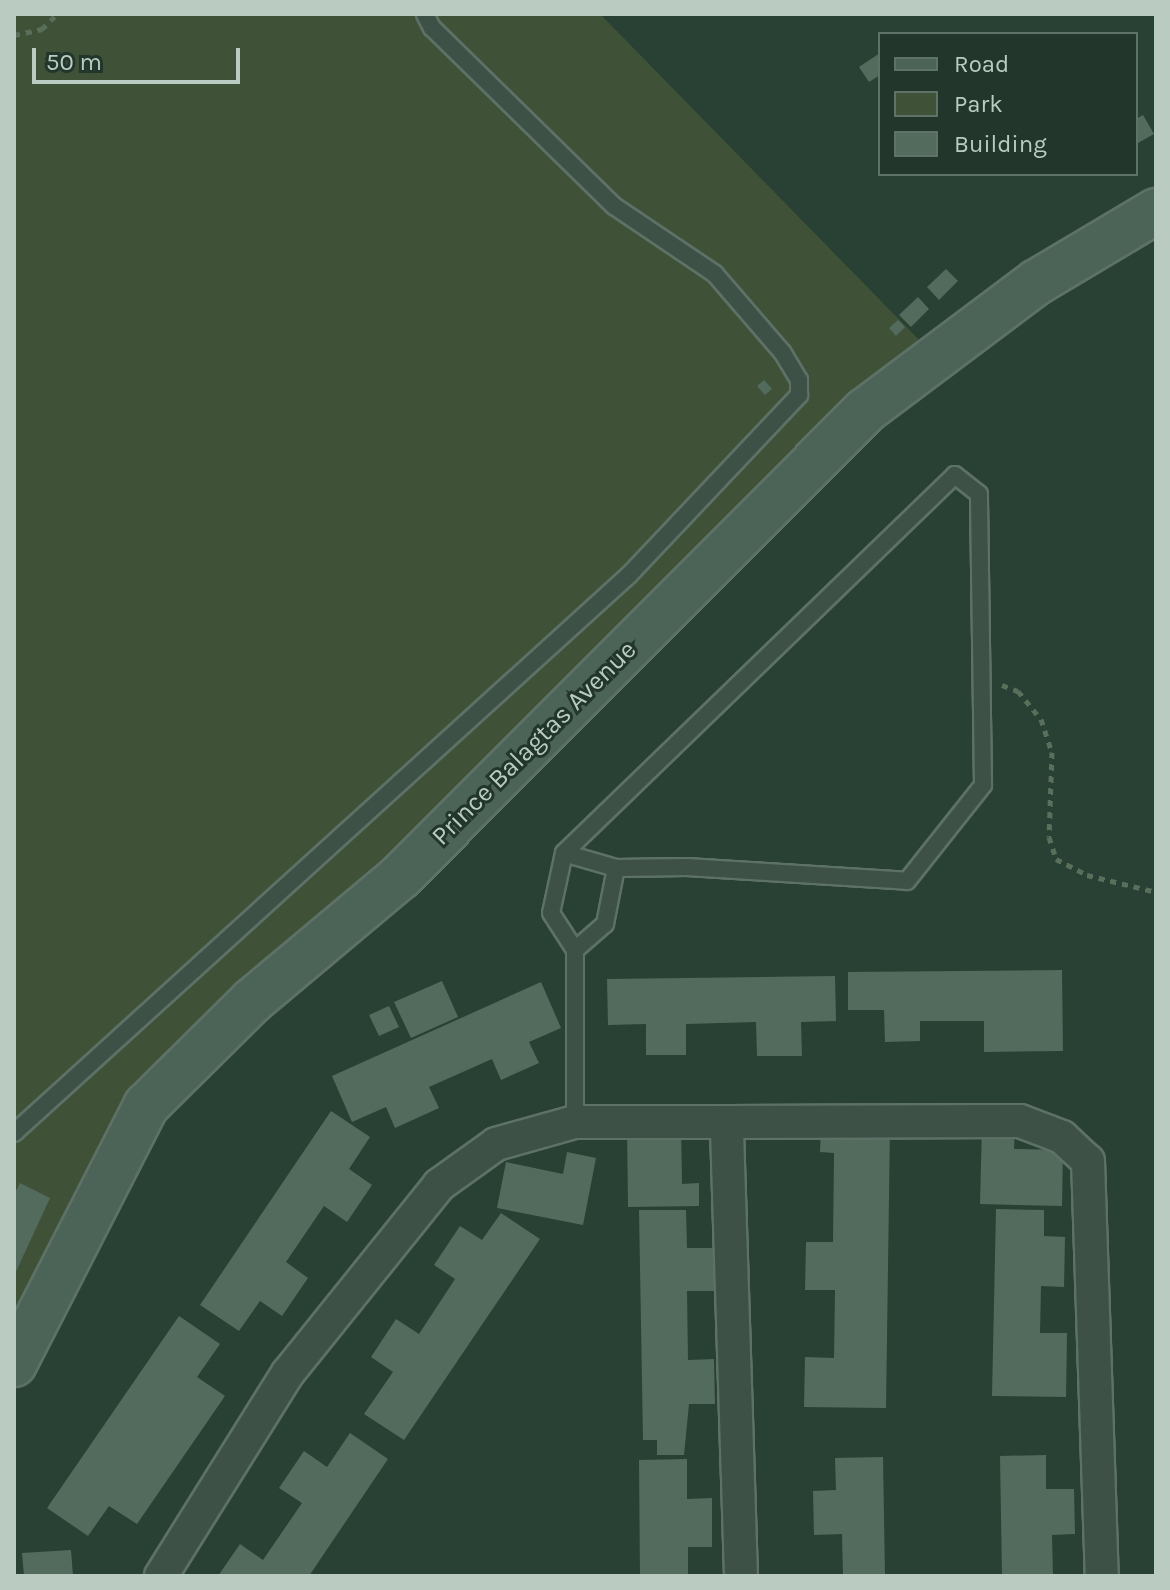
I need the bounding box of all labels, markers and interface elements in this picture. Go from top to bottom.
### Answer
scale bar [36,32,244,82]
legend [878,32,1138,176]
text: 50 m [46,48,102,76]
text: Road [954,50,1009,78]
text: Park [954,90,1003,118]
text: Building [954,130,1047,158]
street label: Prince Balagtas Avenue [425,634,643,852]

